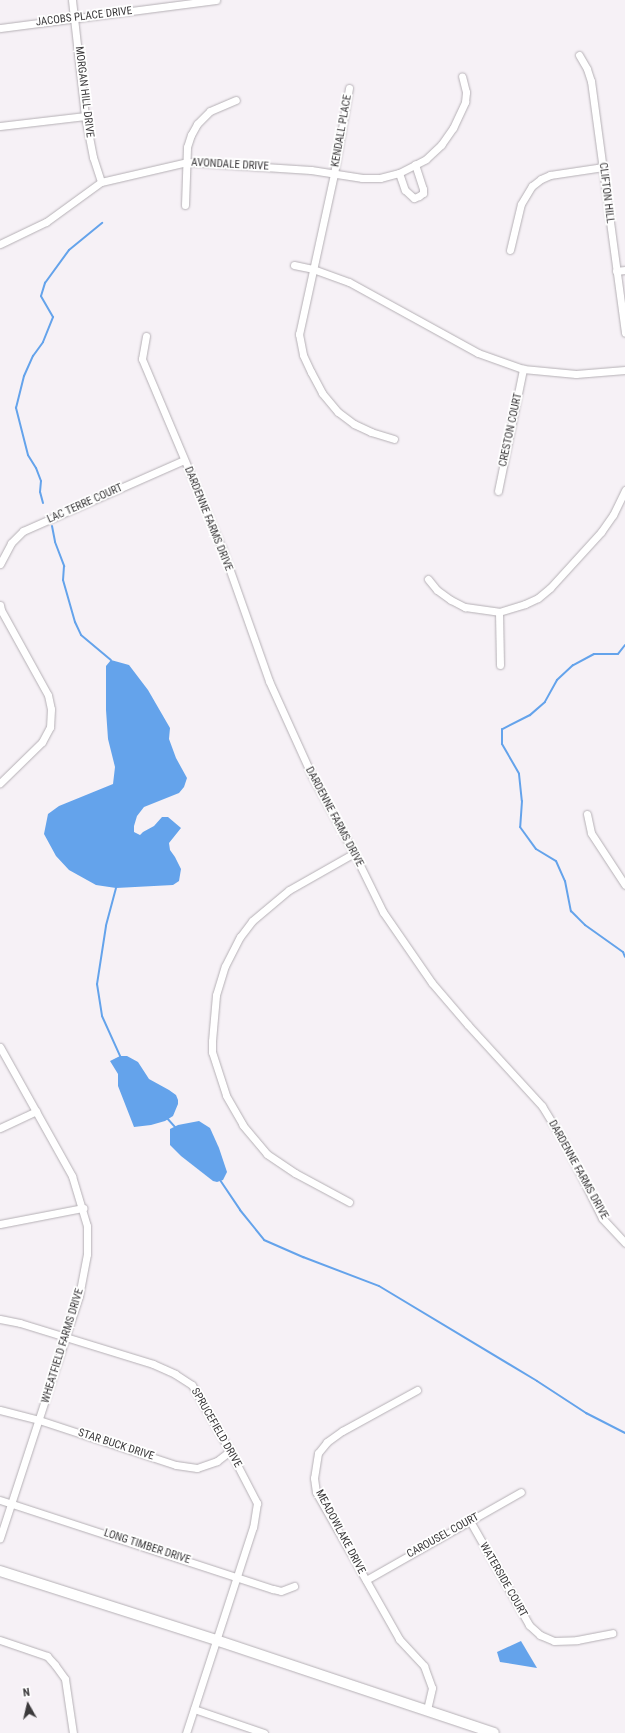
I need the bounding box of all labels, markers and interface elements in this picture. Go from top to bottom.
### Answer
street label: JACOBS PLACE DRIVE [35,5,133,29]
street label: MORGAN HILL DRIVE [72,46,96,138]
street label: KENDALL PLACE [329,94,355,168]
street label: AVONDALE DRIVE [191,156,269,174]
street label: CLIFTON HILL [596,162,616,224]
street label: CRESTON COURT [497,392,525,468]
street label: DARDENNE FARMS DRIVE [181,465,235,573]
street label: LAC TERRE COURT [45,481,125,527]
street label: DARDENNE FARMS DRIVE [302,765,366,869]
street label: DARDENNE FARMS DRIVE [545,1118,611,1222]
street label: WHEATFIELD FARMS DRIVE [39,1287,87,1405]
street label: SPRUCEFIELD DRIVE [188,1386,244,1470]
street label: STAR BUCK DRIVE [76,1426,156,1464]
street label: MEADOWLAKE DRIVE [312,1488,368,1576]
street label: CAROUSEL COURT [405,1511,481,1561]
street label: LONG TIMBER DRIVE [102,1527,192,1567]
street label: WATERSIDE COURT [476,1540,530,1620]
north arrow [8,1685,48,1725]
text: N [22,1686,31,1700]

